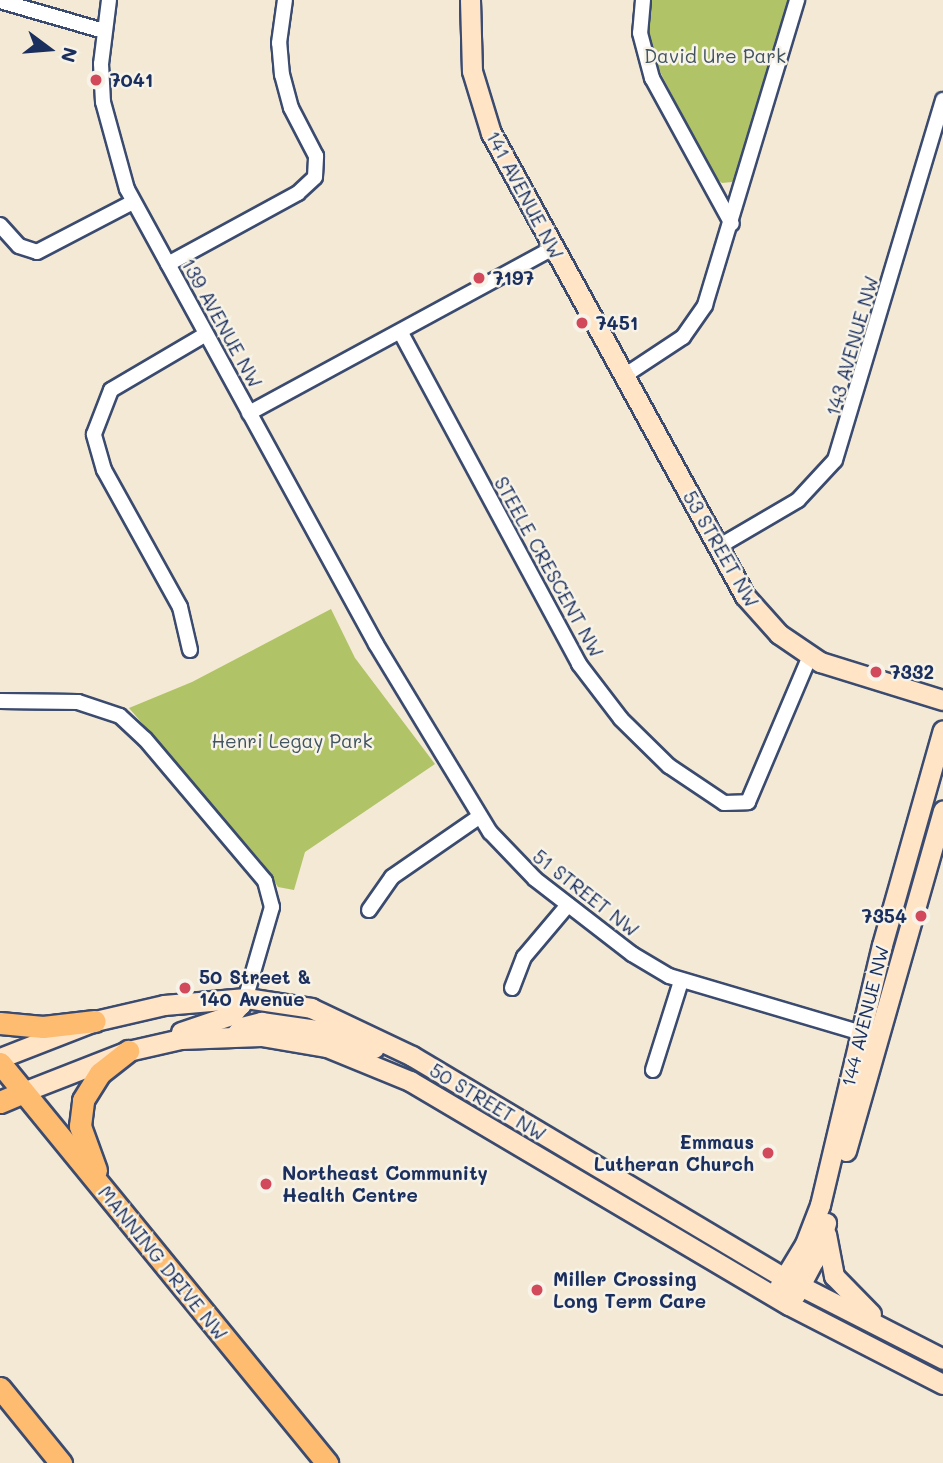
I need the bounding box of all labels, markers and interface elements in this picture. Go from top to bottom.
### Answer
north arrow [14,14,84,84]
text: N [56,45,84,65]
park label: David Ure Park [644,45,786,67]
place label: 7041 [110,69,153,91]
marker: 7041 [88,72,104,88]
street label: 141 AVENUE NW [482,127,568,263]
street label: 139 AVENUE NW [177,254,267,392]
place label: 7197 [493,267,534,289]
marker: 7197 [471,270,487,286]
street label: 143 AVENUE NW [821,273,883,419]
place label: 7451 [596,312,638,334]
marker: 7451 [574,315,590,331]
street label: STEELE CRESCENT NW [490,473,608,661]
street label: 53 STREET NW [678,487,764,611]
place label: 7332 [890,661,934,683]
marker: 7332 [868,664,884,680]
park label: Henri Legay Park [212,730,372,752]
street label: 51 STREET NW [528,845,644,941]
place label: 7354 [862,905,907,927]
marker: 7354 [913,908,929,924]
street label: 144 AVENUE NW [836,943,894,1089]
place label: 50 Street & 140 Avenue [199,966,312,1010]
marker: 50 Street & 140 Avenue [177,980,193,996]
street label: 50 STREET NW [426,1058,550,1146]
place label: Emmaus Lutheran Church [594,1131,754,1175]
marker: Emmaus Lutheran Church [760,1145,776,1161]
place label: Northeast Community Health Centre [282,1162,488,1206]
marker: Northeast Community Health Centre [256,1174,276,1194]
street label: MANNING DRIVE NW [94,1181,232,1345]
place label: Miller Crossing Long Term Care [553,1268,706,1312]
marker: Miller Crossing Long Term Care [527,1280,547,1300]

